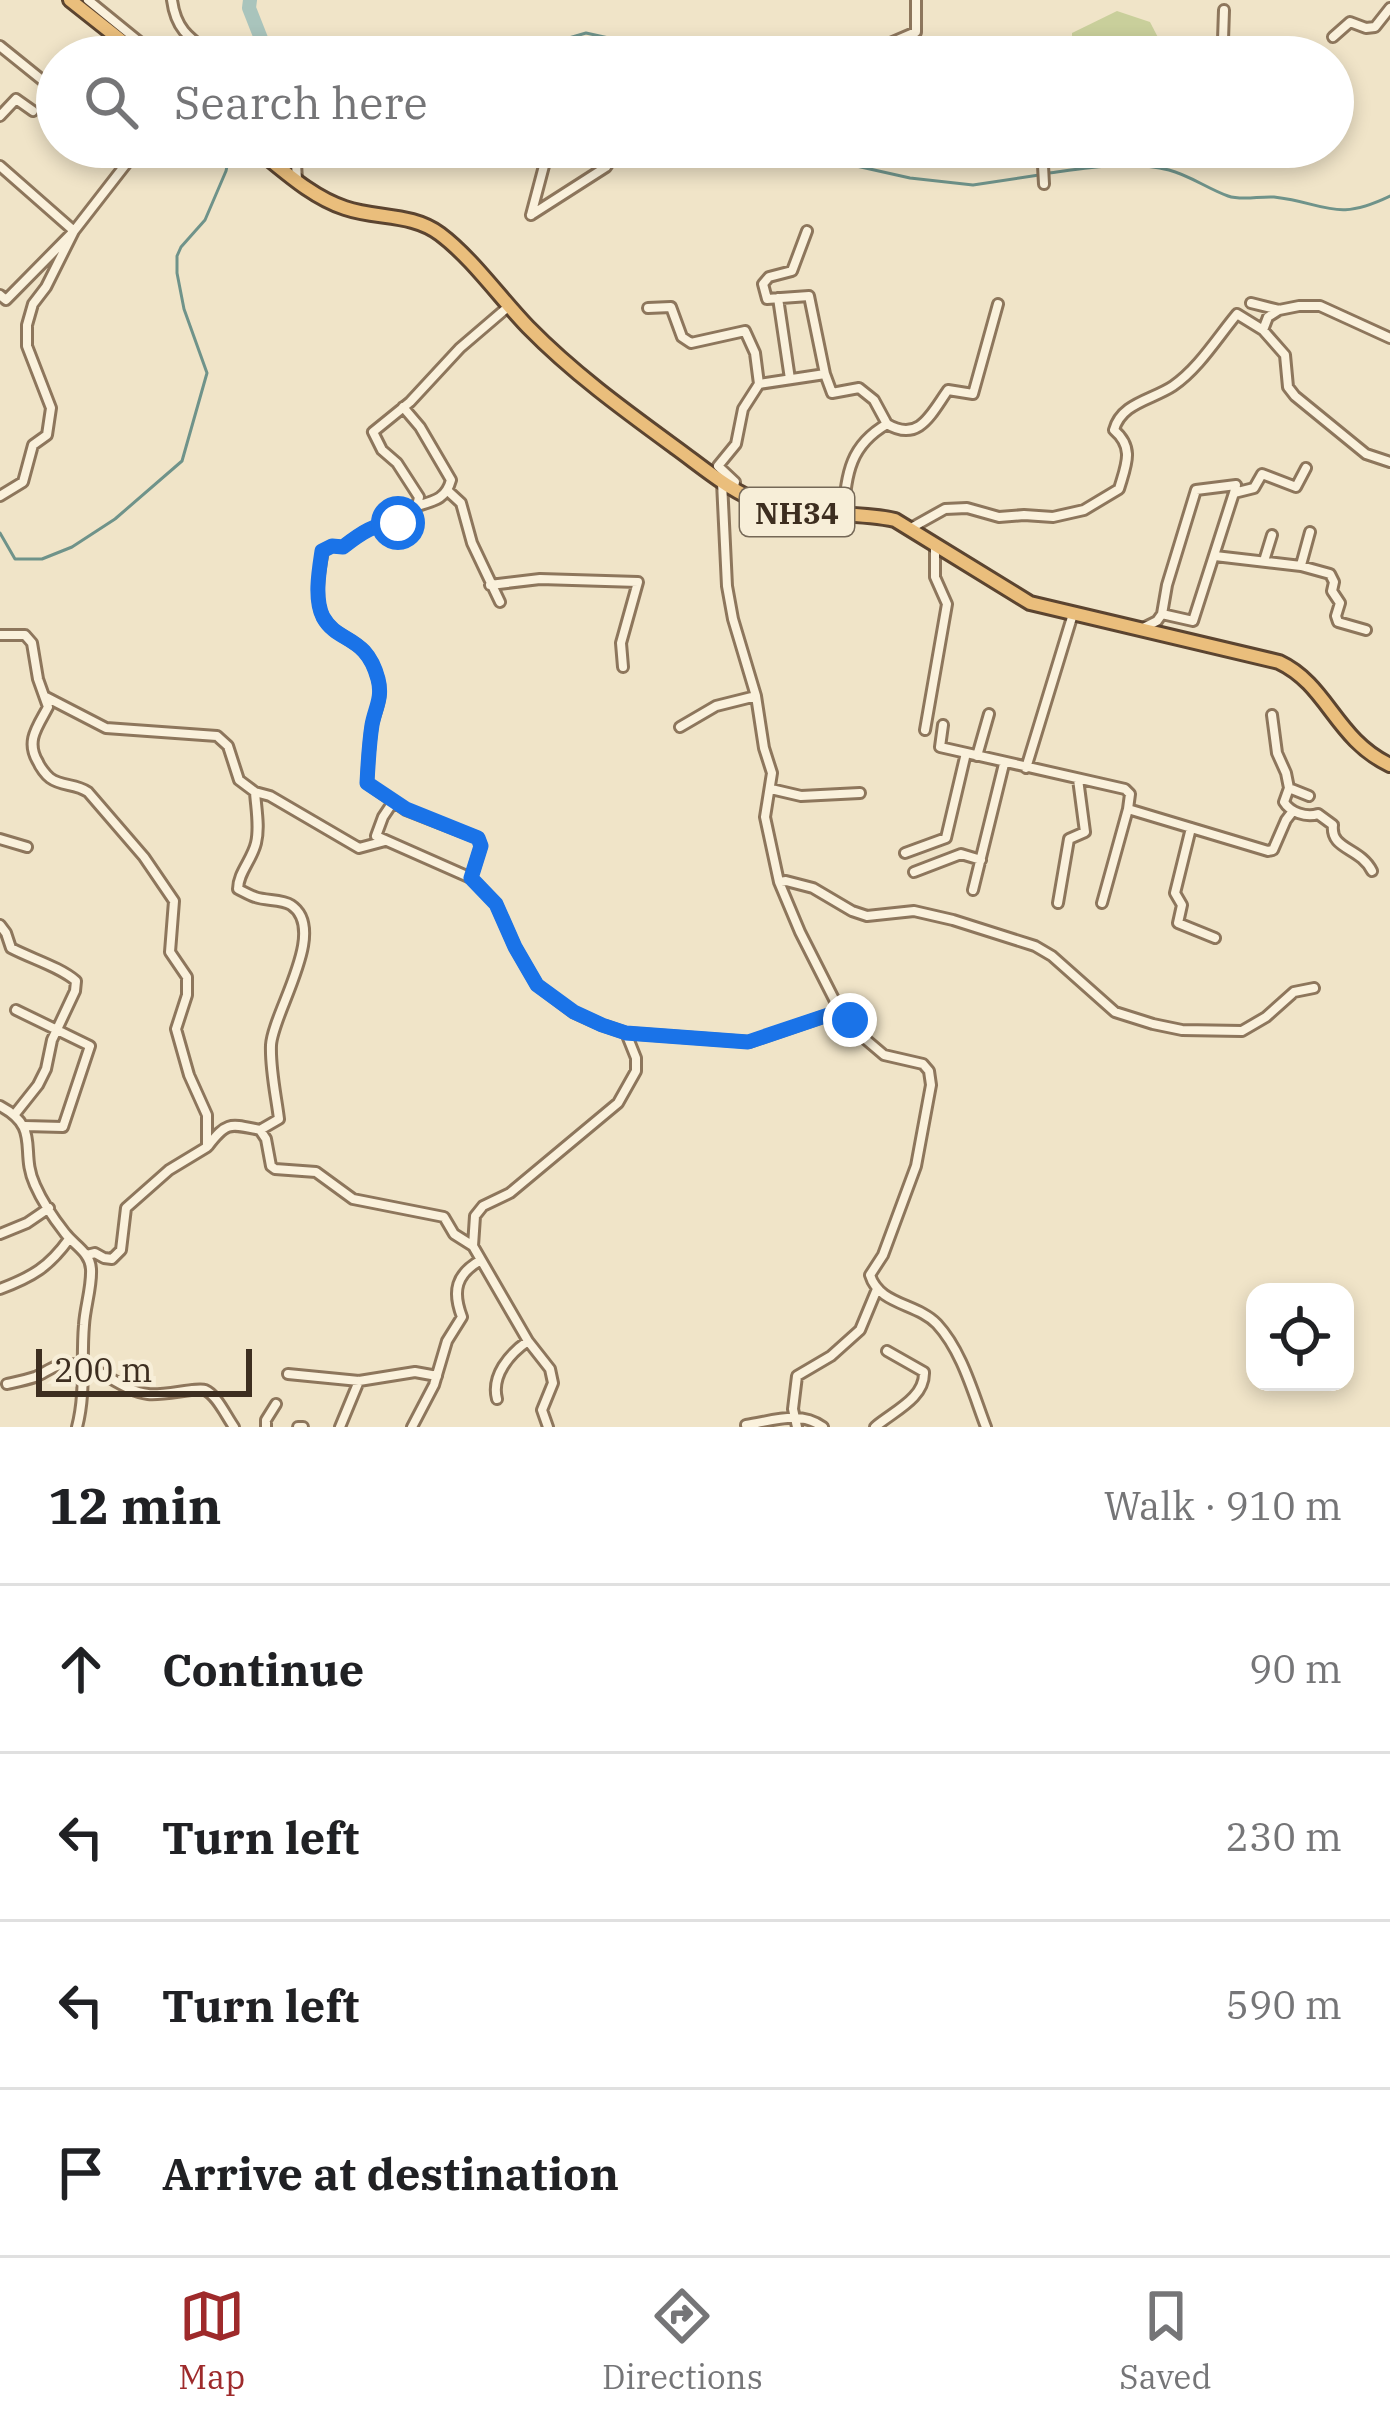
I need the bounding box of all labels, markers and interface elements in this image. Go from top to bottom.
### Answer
search box [36,36,1354,168]
icon: search [78,69,144,135]
text: Search here [174,73,428,131]
road number: NH34 [740,488,854,536]
route start [371,496,425,550]
route end [823,993,877,1047]
map controls [1246,1283,1354,1391]
button: locate [1246,1283,1354,1391]
scale bar [36,1343,252,1396]
text: 200 m [54,1348,153,1391]
text: 12 min [48,1472,221,1538]
text: Walk · 910 m [1104,1480,1342,1531]
icon: ahead [48,1636,114,1702]
text: Continue [162,1640,364,1698]
text: 90 m [1249,1643,1342,1694]
icon: left [48,1804,114,1870]
text: Turn left [162,1808,359,1866]
text: 230 m [1226,1811,1342,1862]
icon: left [48,1972,114,2038]
text: Turn left [162,1976,359,2034]
text: 590 m [1226,1979,1342,2030]
icon: arrive [48,2140,114,2206]
text: Arrive at destination [162,2144,619,2202]
tab: Map [178,2283,245,2398]
tab: Directions [602,2283,763,2398]
tab: Saved [1119,2283,1212,2398]

